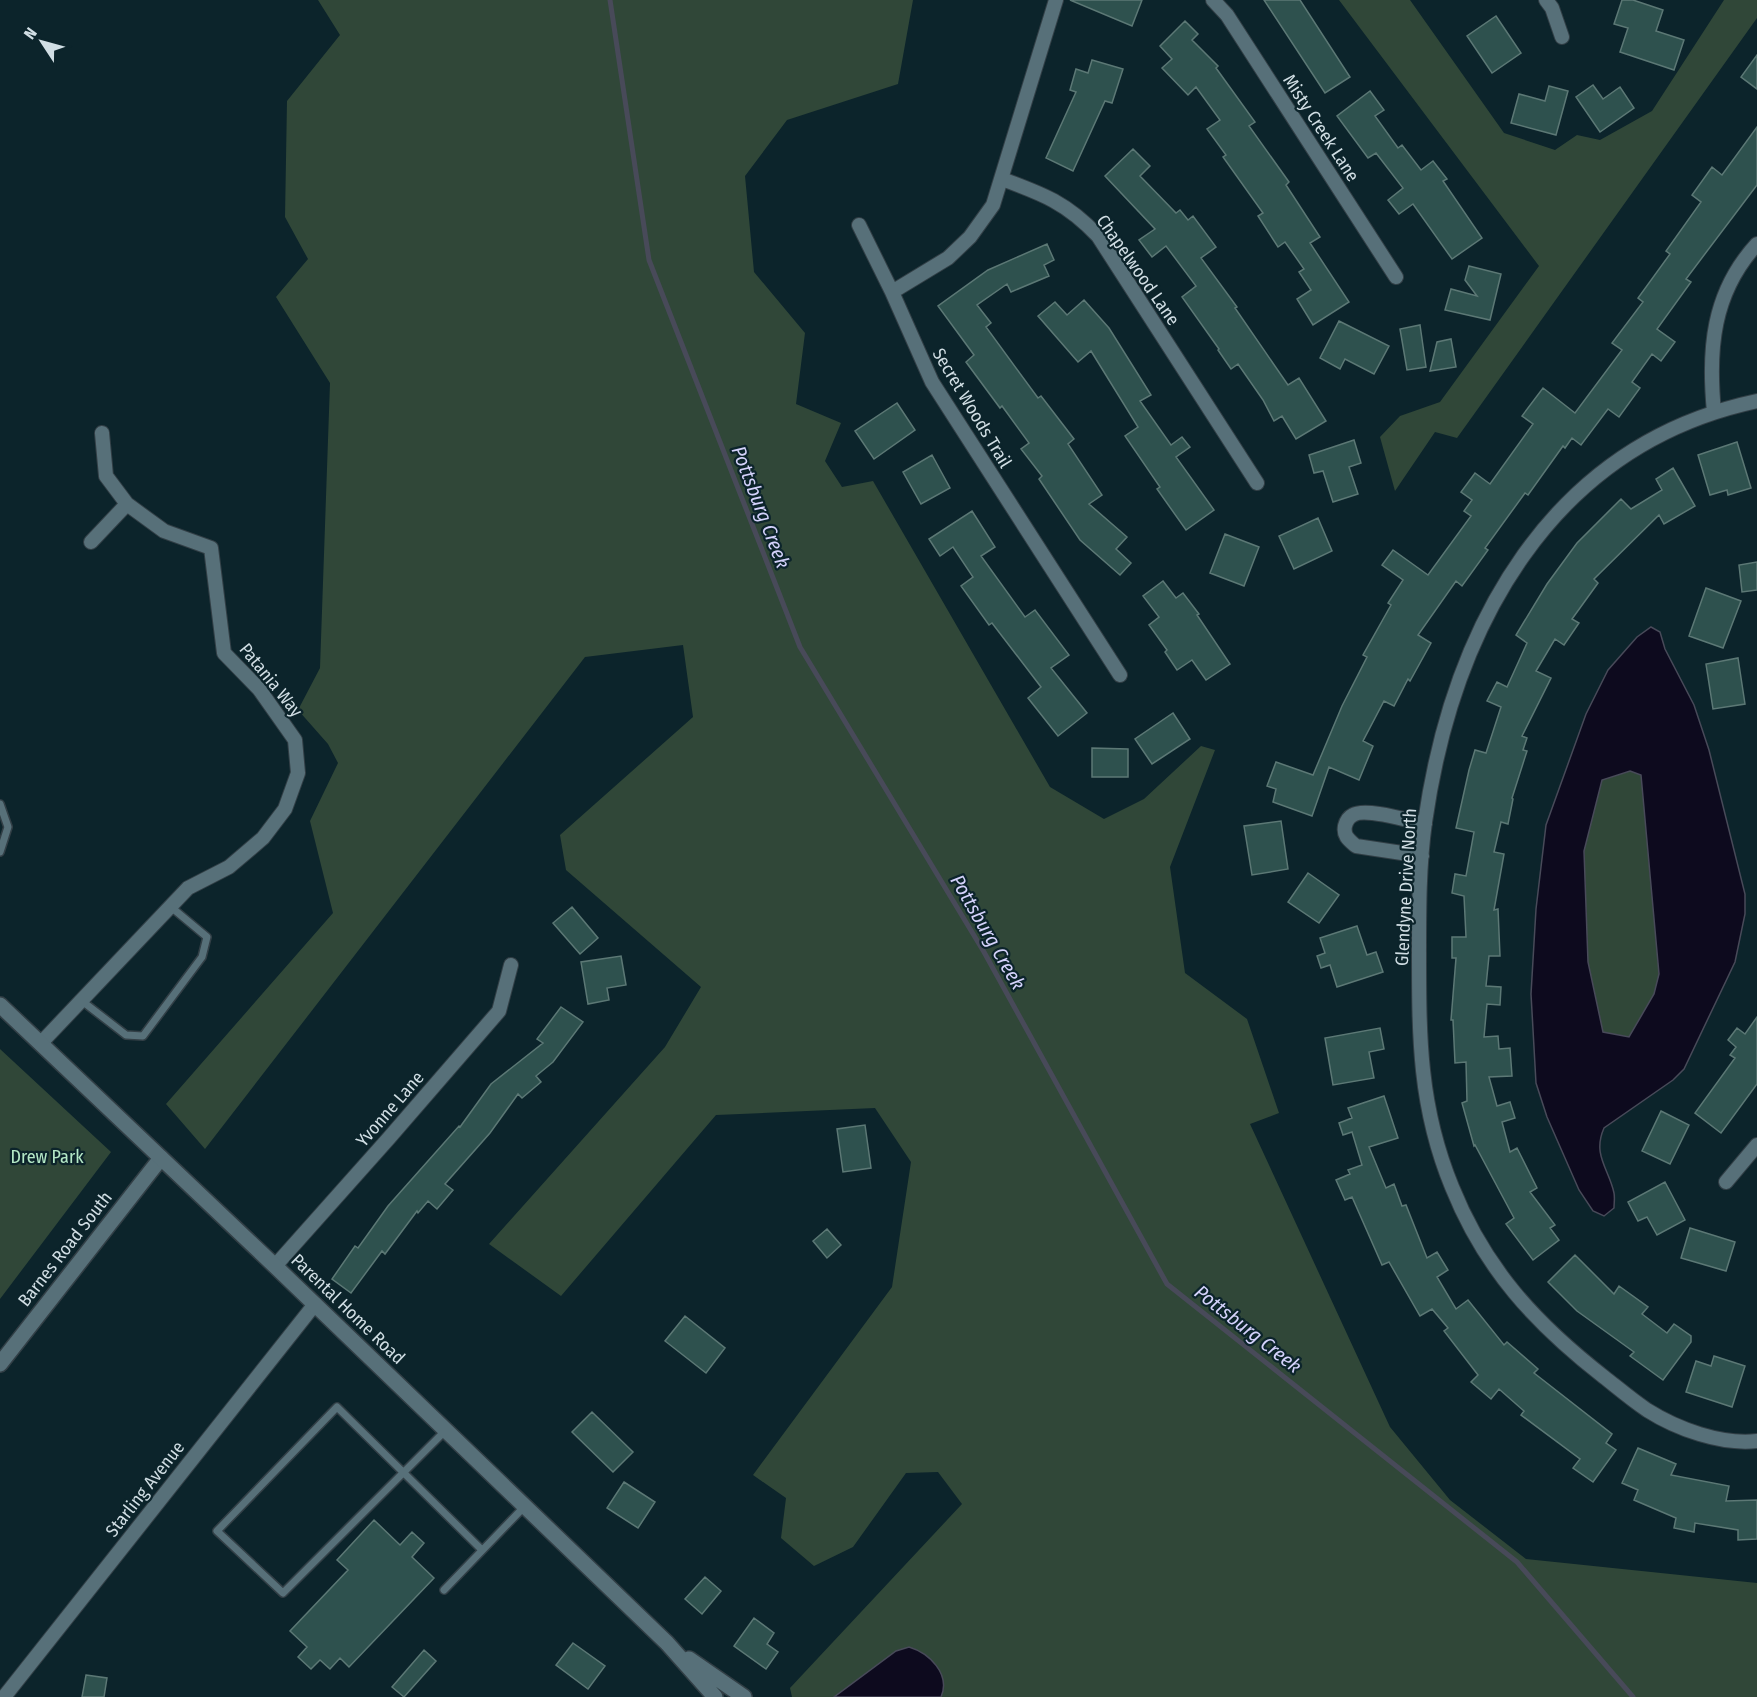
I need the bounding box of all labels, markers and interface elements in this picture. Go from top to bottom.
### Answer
north arrow [12,12,72,72]
text: N [20,24,41,43]
street label: Misty Creek Lane [1278,70,1364,186]
street label: Chapelwood Lane [1092,210,1184,330]
street label: Secret Woods Trail [928,344,1017,472]
water label: Pottsburg Creek [727,443,795,572]
street label: Patania Way [235,639,307,721]
street label: Glendyne Drive North [1391,808,1421,966]
water label: Pottsburg Creek [945,870,1031,994]
street label: Yvonne Lane [351,1067,429,1151]
park label: Drew Park [10,1146,84,1168]
street label: Barnes Road South [13,1187,117,1311]
street label: Parental Home Road [287,1249,409,1369]
water label: Pottsburg Creek [1190,1280,1306,1378]
street label: Starling Avenue [101,1437,189,1541]

